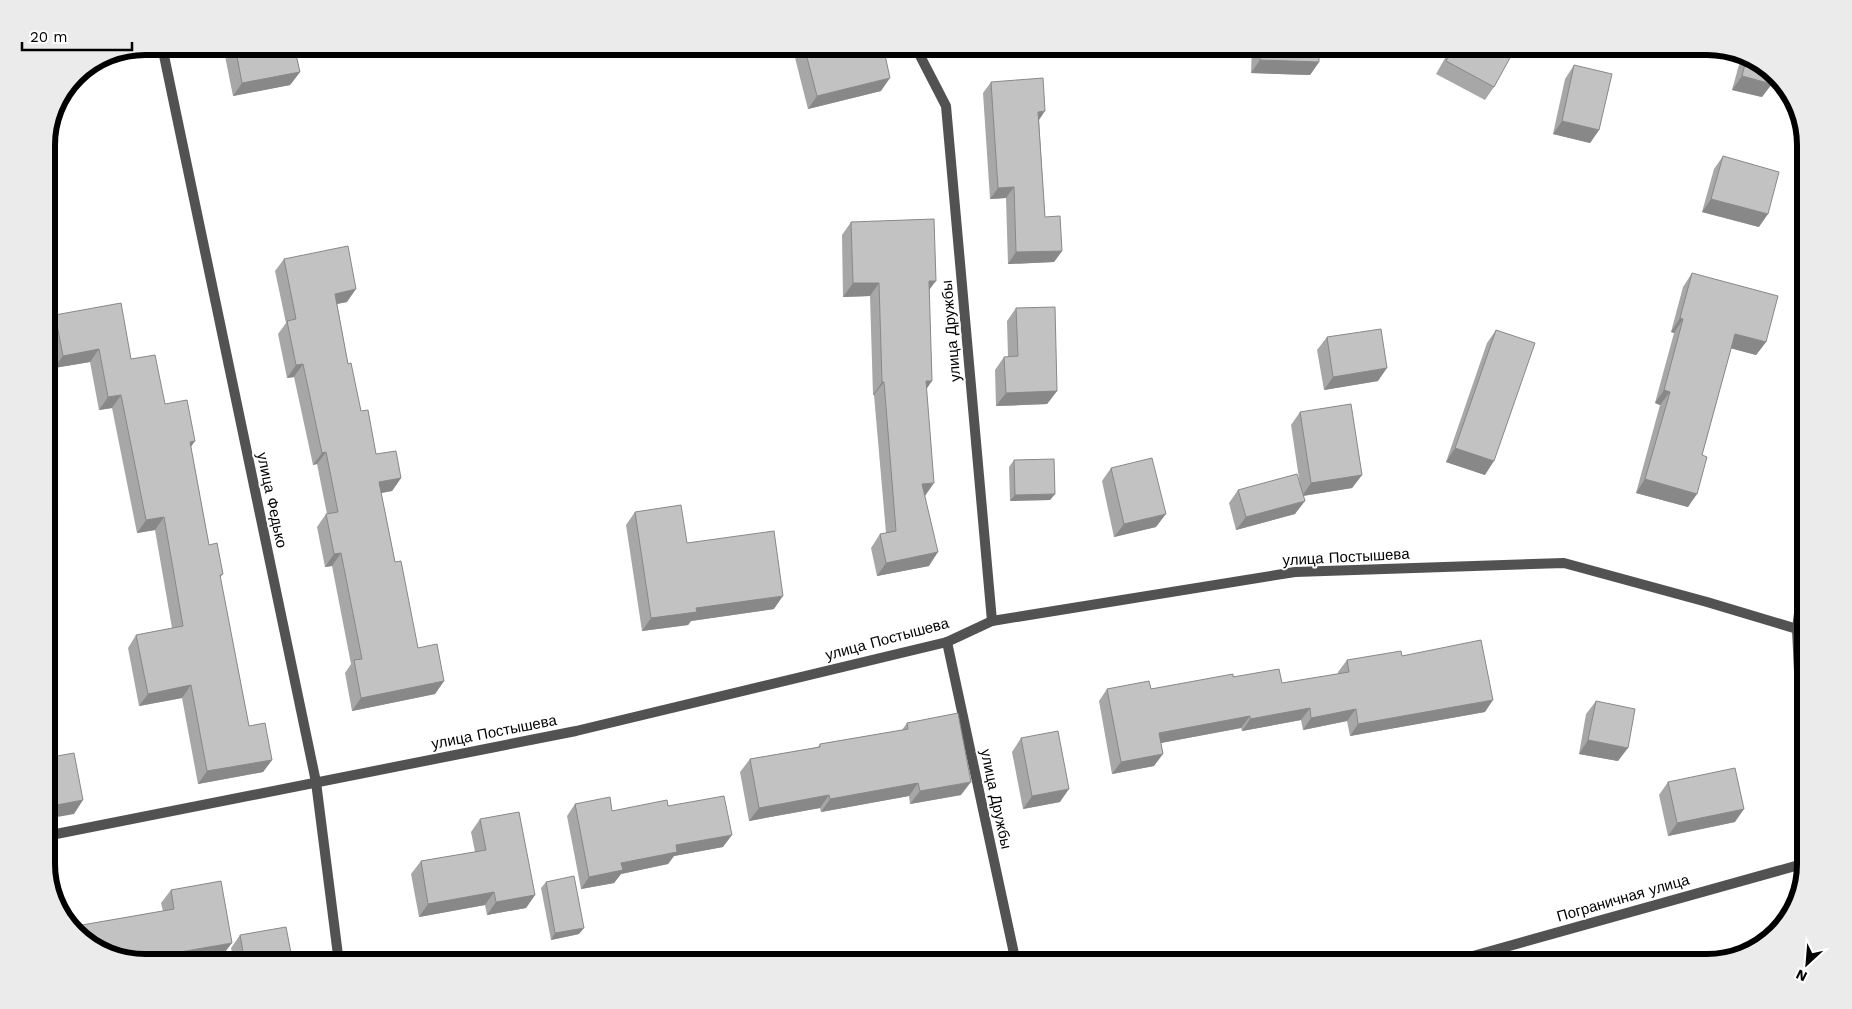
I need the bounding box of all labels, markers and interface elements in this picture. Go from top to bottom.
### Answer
scale bar [22,20,132,52]
text: 20 m [30,28,68,46]
street label: улица Дружбы [938,279,964,383]
street label: улица Федько [253,450,291,550]
street label: улица Постышева [1282,545,1411,569]
street label: улица Постышева [823,614,951,664]
street label: улица Постышева [430,711,559,753]
street label: улица Дружбы [977,747,1015,851]
street label: Пограничная улица [1555,870,1692,926]
north arrow [1782,939,1832,989]
text: N [1793,966,1809,985]

